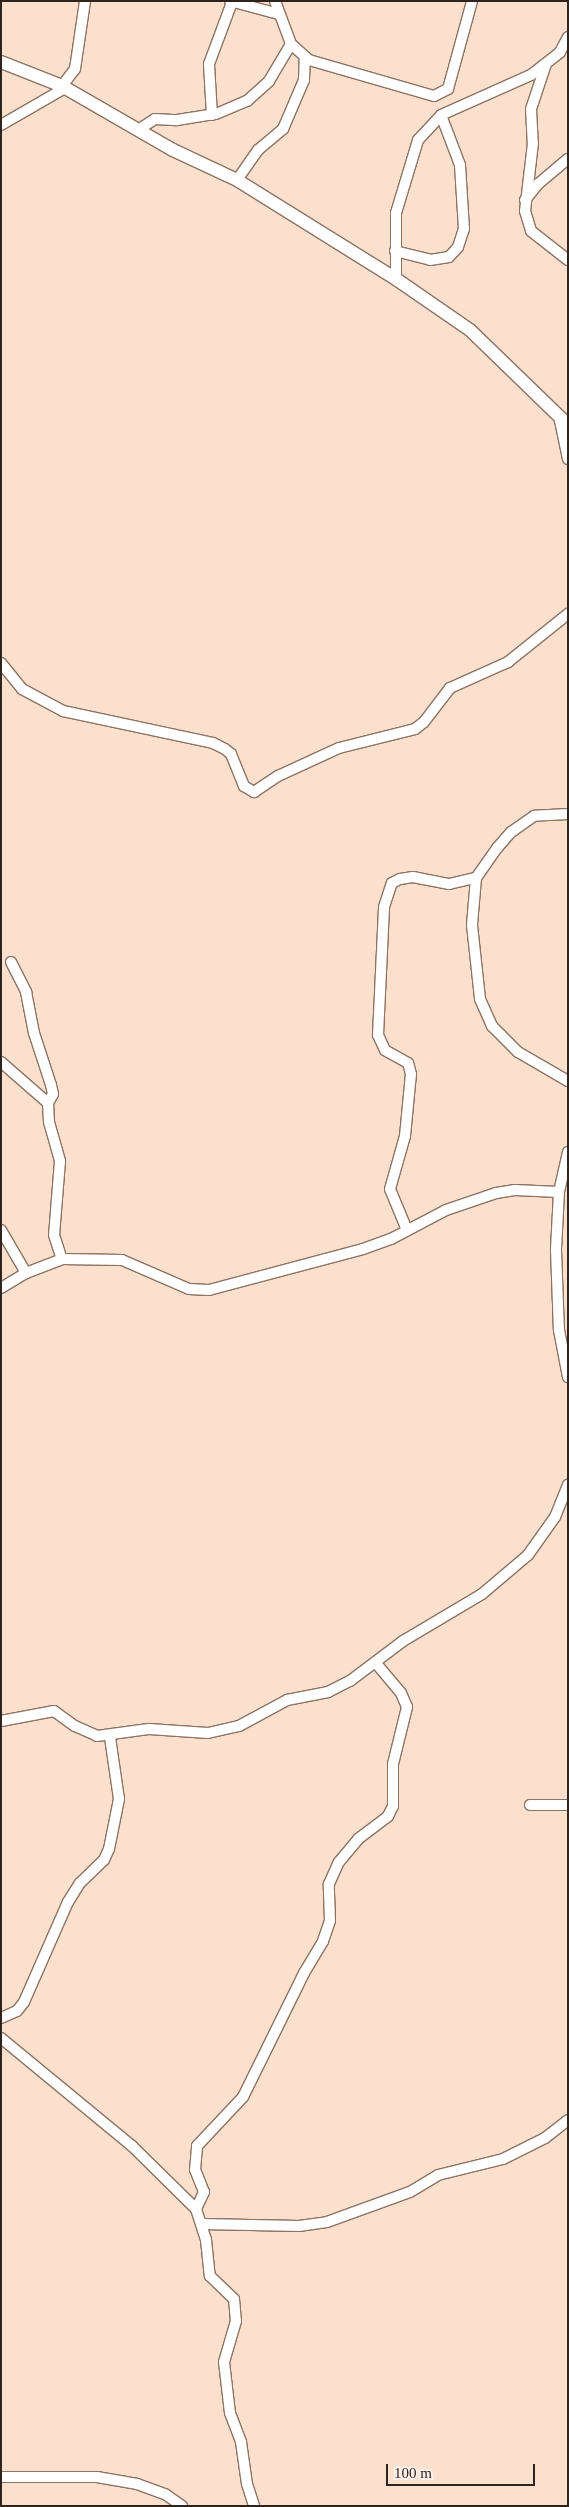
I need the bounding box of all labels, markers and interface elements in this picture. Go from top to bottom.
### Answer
scale bar [389,2454,538,2486]
text: 100 m [394,2465,432,2481]

